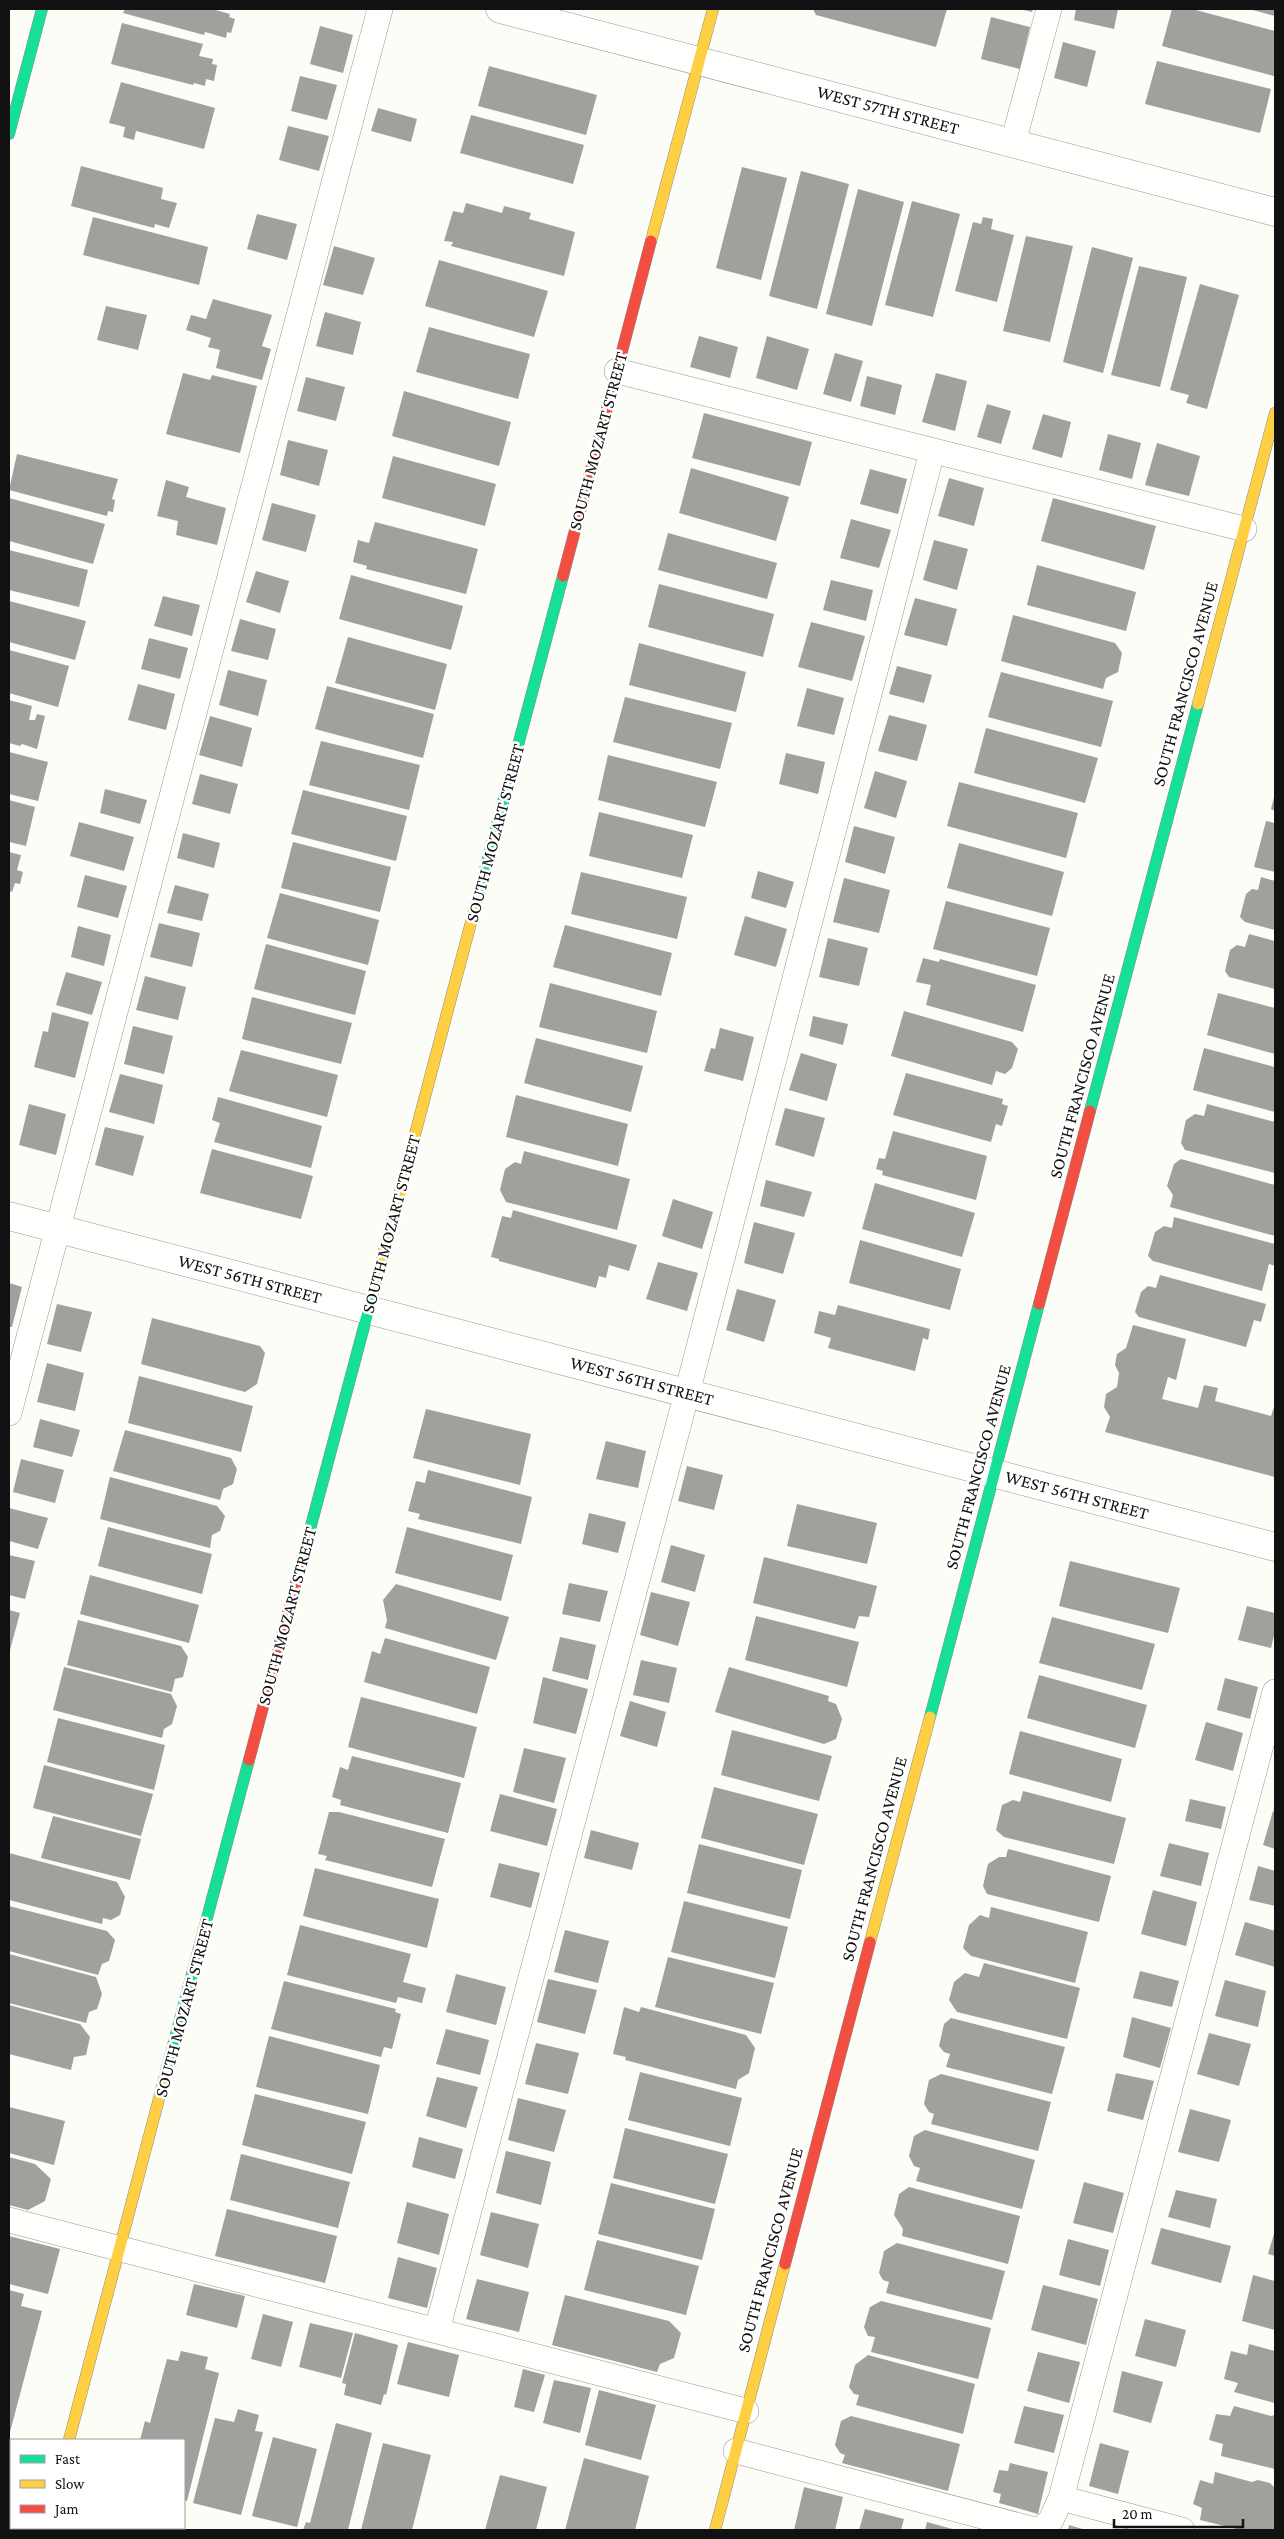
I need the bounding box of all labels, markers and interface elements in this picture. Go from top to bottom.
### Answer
street label: WEST 57TH STREET [815,81,962,139]
street label: SOUTH MOZART STREET [565,349,631,532]
street label: SOUTH FRANCISCO AVENUE [1148,579,1222,789]
street label: SOUTH MOZART STREET [462,741,528,924]
street label: SOUTH FRANCISCO AVENUE [1045,971,1119,1181]
street label: SOUTH MOZART STREET [358,1132,424,1315]
street label: WEST 56TH STREET [176,1250,324,1308]
street label: WEST 56TH STREET [568,1352,716,1410]
street label: SOUTH FRANCISCO AVENUE [941,1362,1015,1572]
street label: WEST 56TH STREET [1003,1466,1151,1524]
street label: SOUTH MOZART STREET [254,1524,320,1707]
street label: SOUTH FRANCISCO AVENUE [837,1754,911,1964]
street label: SOUTH MOZART STREET [151,1916,217,2099]
street label: SOUTH FRANCISCO AVENUE [733,2145,807,2355]
legend [10,2439,185,2529]
text: Fast [55,2451,81,2467]
text: Slow [55,2476,85,2492]
scale bar [1114,2496,1243,2528]
text: Jam [53,2501,78,2518]
text: 20 m [1122,2506,1153,2522]

